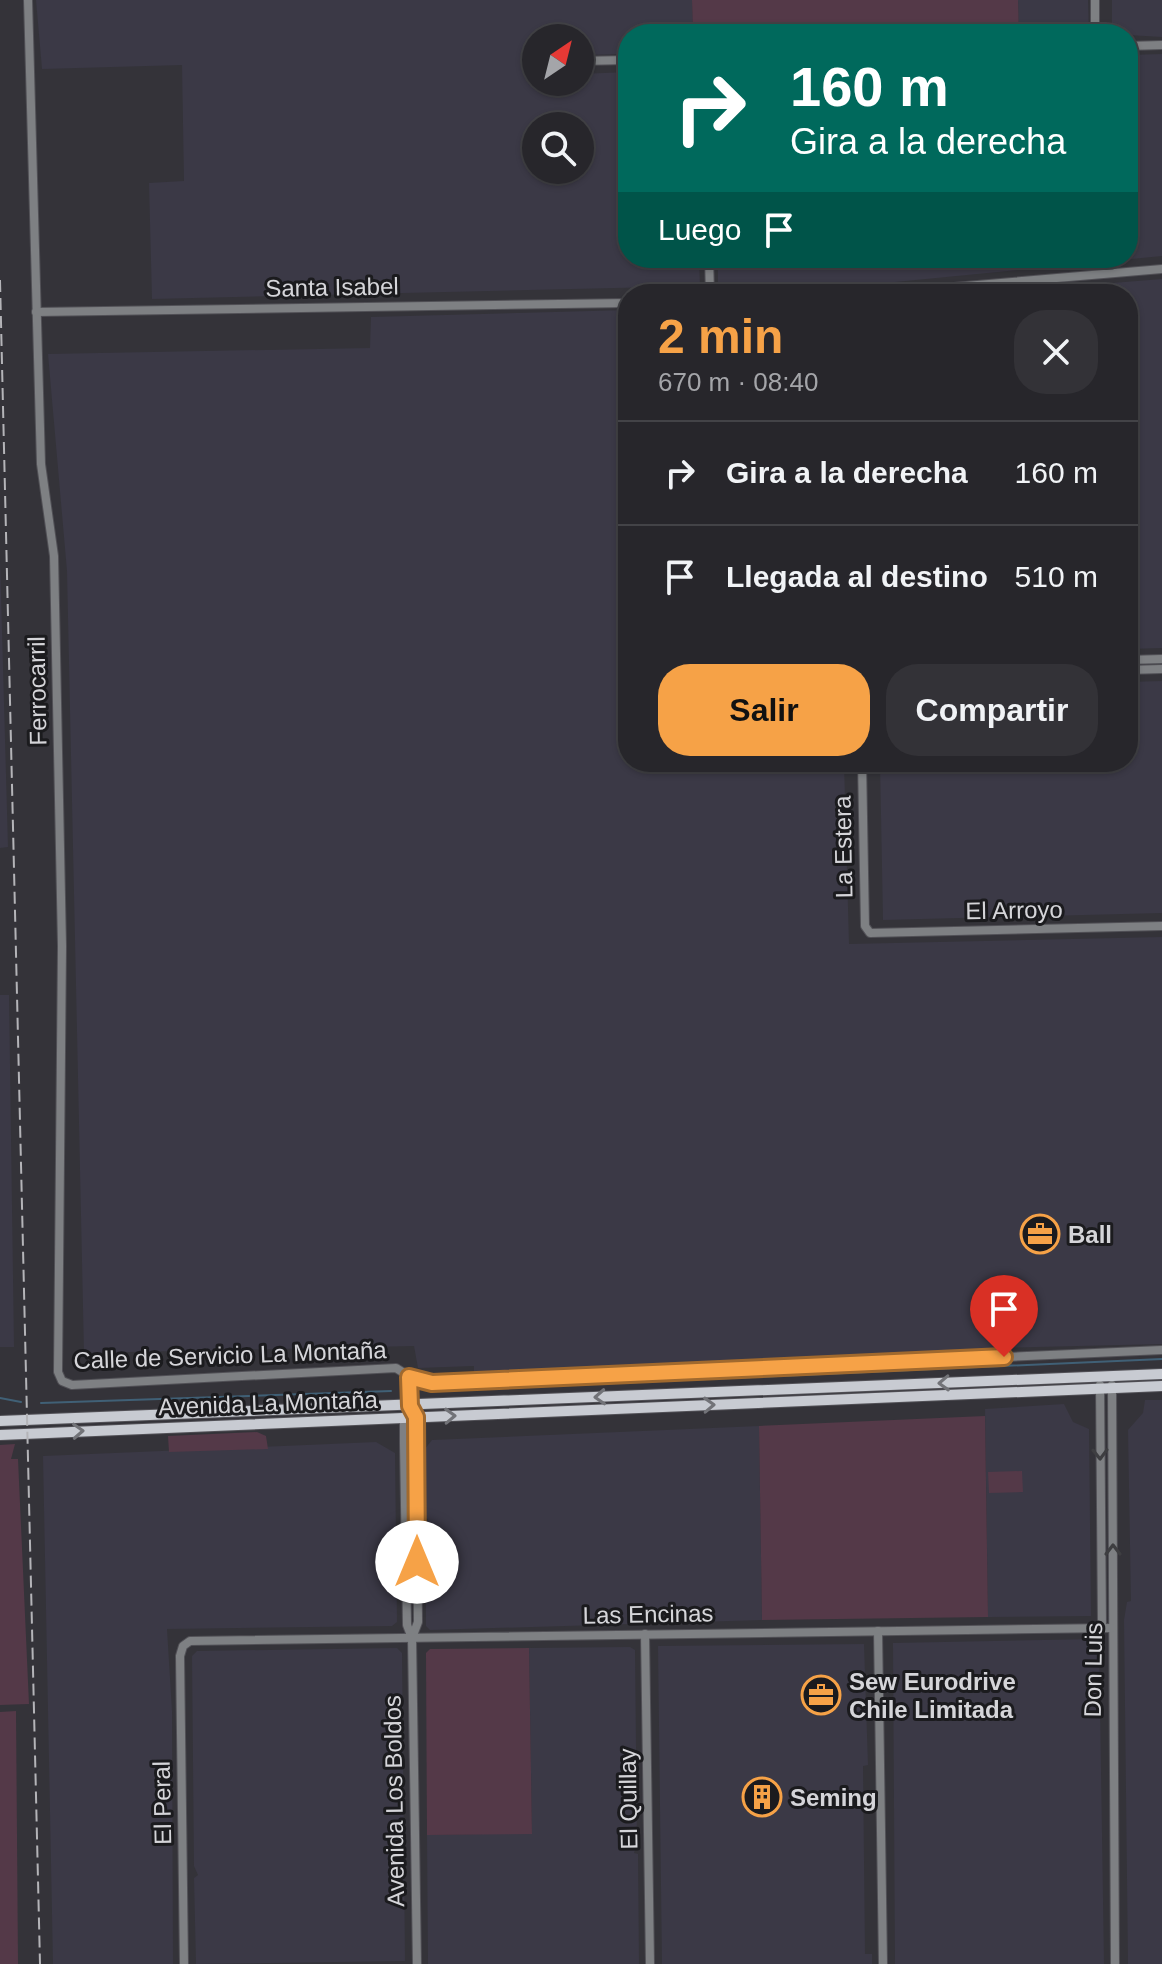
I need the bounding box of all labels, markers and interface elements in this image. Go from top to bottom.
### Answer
north arrow [522,24,594,96]
map controls [522,24,594,184]
text: 160 m [790,55,949,118]
icon: right [658,56,762,160]
button: search [522,112,594,184]
text: Gira a la derecha [790,121,1066,162]
icon: arrive [757,208,801,252]
text: Luego [658,213,741,246]
street label: Santa Isabel [265,272,399,302]
text: 2 min [658,310,783,363]
button: close [1014,310,1098,394]
text: 670 m · 08:40 [658,367,818,397]
icon: right [658,451,702,495]
text: Gira a la derecha [726,456,968,489]
text: 160 m [1015,456,1098,489]
icon: arrive [658,555,702,599]
text: Llegada al destino [726,560,988,593]
text: 510 m [1015,560,1098,593]
street label: Ferrocarril [23,636,51,746]
button: Salir [658,664,870,756]
button: Compartir [886,664,1098,756]
street label: La Estera [829,795,857,899]
street label: El Arroyo [965,896,1063,924]
office icon: Ball [1019,1213,1061,1255]
place label: Ball [1068,1221,1112,1248]
pin [970,1275,1038,1357]
icon: arrive [982,1287,1026,1331]
street label: Calle de Servicio La Montaña [73,1336,388,1374]
one-way arrow [937,1374,950,1391]
street label: Avenida La Montaña [158,1386,379,1420]
one-way arrow [594,1389,606,1406]
one-way arrow [703,1396,716,1413]
one-way arrow [444,1407,457,1424]
one-way arrow [72,1423,85,1440]
one-way arrow [1091,1448,1108,1461]
position arrow [375,1520,459,1604]
one-way arrow [1105,1543,1122,1556]
street label: Las Encinas [582,1599,714,1629]
street label: Don Luis [1079,1622,1107,1718]
place label: Sew Eurodrive Chile Limitada [849,1668,1016,1723]
office icon: Sew Eurodrive Chile Limitada [800,1674,842,1716]
street label: Avenida Los Boldos [379,1695,409,1907]
street label: El Quillay [614,1748,642,1850]
street label: El Peral [148,1761,176,1845]
building icon: Seming [741,1776,783,1818]
place label: Seming [790,1784,877,1811]

